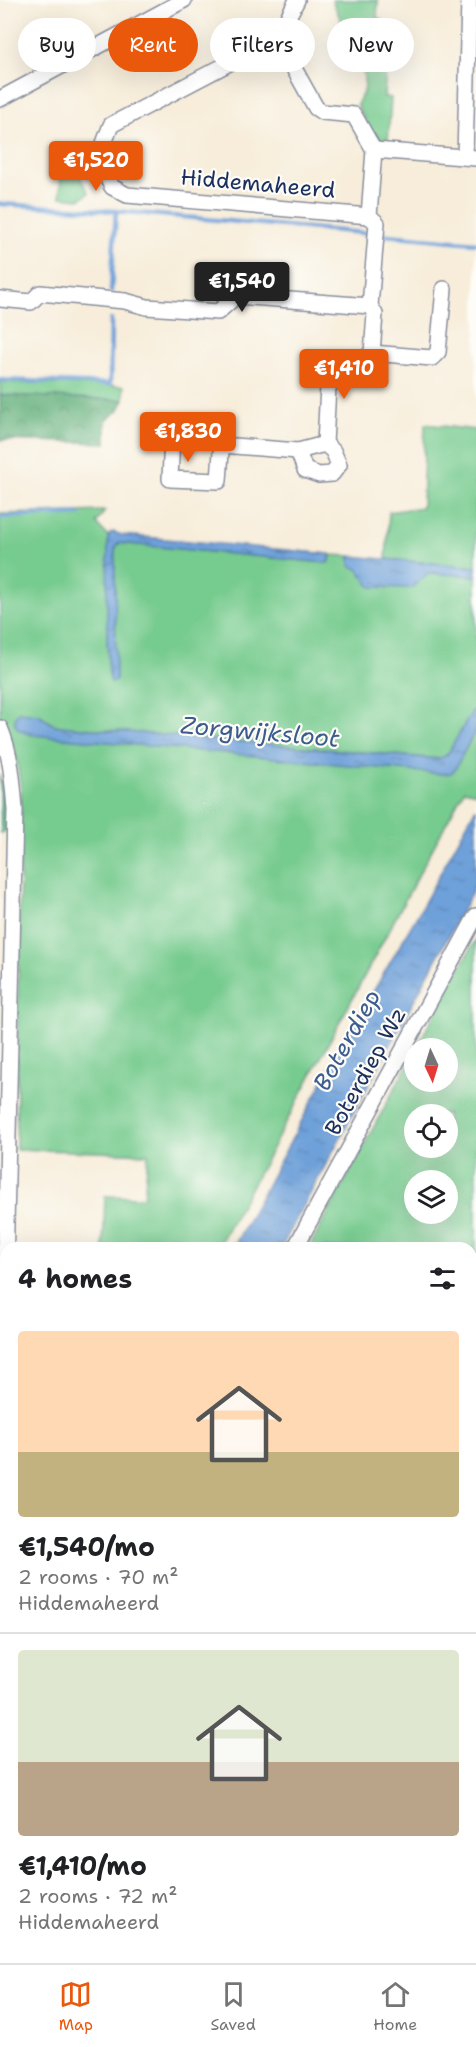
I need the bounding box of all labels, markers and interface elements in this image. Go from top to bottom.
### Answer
chip: Buy [18,18,96,72]
chip: Rent [108,18,198,72]
chip: Filters [210,18,315,72]
chip: New [327,18,414,72]
pin: €1,520 [47,141,145,192]
text: €1,520 [63,147,129,173]
street label: Hiddemaheerd [179,162,337,205]
pin: €1,540 [193,262,291,313]
text: €1,540 [208,268,276,294]
pin: €1,410 [295,349,393,400]
text: €1,410 [313,355,375,381]
pin: €1,830 [139,412,237,463]
text: €1,830 [154,418,222,444]
water label: Zorgwijksloot [179,709,341,755]
water label: Boterdiep [306,983,388,1097]
street label: Boterdiep Wz [318,1002,413,1140]
north arrow [404,1038,458,1092]
map controls [404,1038,458,1224]
button: locate [404,1104,458,1158]
button: layers [404,1170,458,1224]
text: 4 homes [18,1261,132,1296]
icon: filters [426,1262,459,1295]
icon: home [185,1370,293,1478]
text: €1,540/mo [18,1529,155,1564]
text: 2 rooms · 70 m² [18,1564,179,1590]
text: Hiddemaheerd [18,1590,159,1616]
icon: home [185,1689,293,1797]
text: €1,410/mo [18,1848,147,1883]
text: 2 rooms · 72 m² [18,1883,177,1909]
text: Hiddemaheerd [18,1909,159,1935]
tab: Map [59,1978,93,2035]
tab: Saved [210,1978,256,2035]
tab: Home [373,1978,417,2035]

